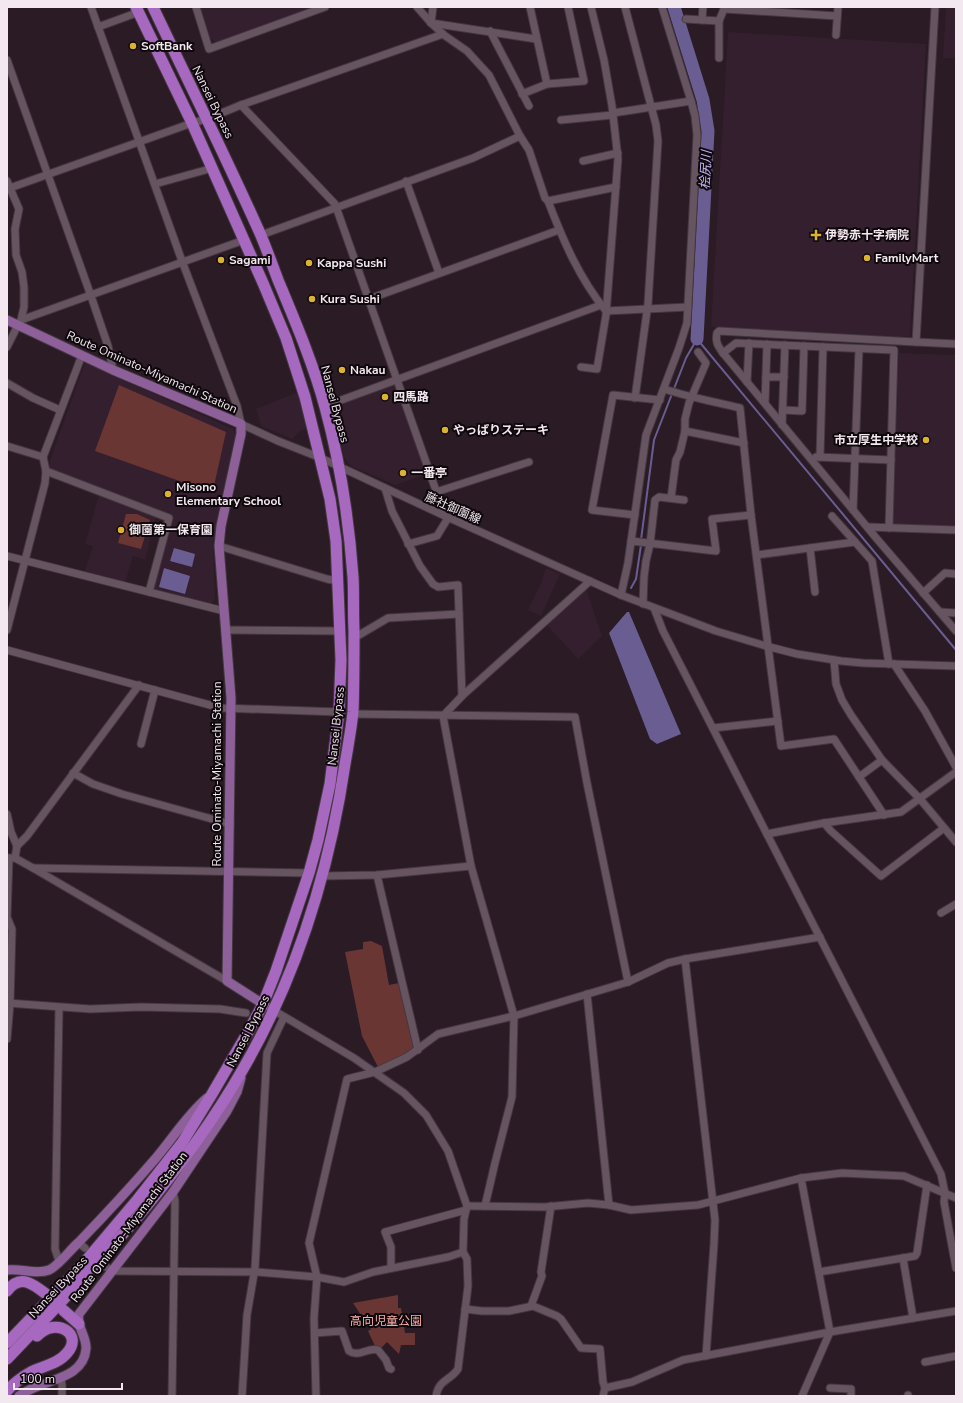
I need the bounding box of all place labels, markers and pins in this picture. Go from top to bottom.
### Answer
place label: SoftBank [141,38,193,54]
marker: SoftBank [128,41,138,51]
place label: 伊勢赤十字病院 [825,227,909,243]
marker: 伊勢赤十字病院 [810,229,822,241]
place label: FamilyMart [875,250,939,266]
place label: Sagami [229,252,271,268]
marker: FamilyMart [862,253,872,263]
marker: Sagami [216,255,226,265]
place label: Kappa Sushi [317,255,386,271]
marker: Kappa Sushi [304,258,314,268]
place label: Kura Sushi [320,291,380,307]
marker: Kura Sushi [307,294,317,304]
place label: Nakau [350,362,385,378]
marker: Nakau [337,365,347,375]
place label: 四馬路 [393,389,429,405]
marker: 四馬路 [380,392,390,402]
place label: やっぱりステーキ [453,422,549,438]
marker: やっぱりステーキ [440,425,450,435]
place label: 市立厚生中学校 [834,432,918,448]
marker: 市立厚生中学校 [921,435,931,445]
place label: 一番亭 [411,465,447,481]
marker: 一番亭 [398,468,408,478]
place label: Misono Elementary School [176,479,281,509]
marker: Misono Elementary School [163,489,173,499]
place label: 御薗第一保育園 [129,522,213,538]
marker: 御薗第一保育園 [116,525,126,535]

